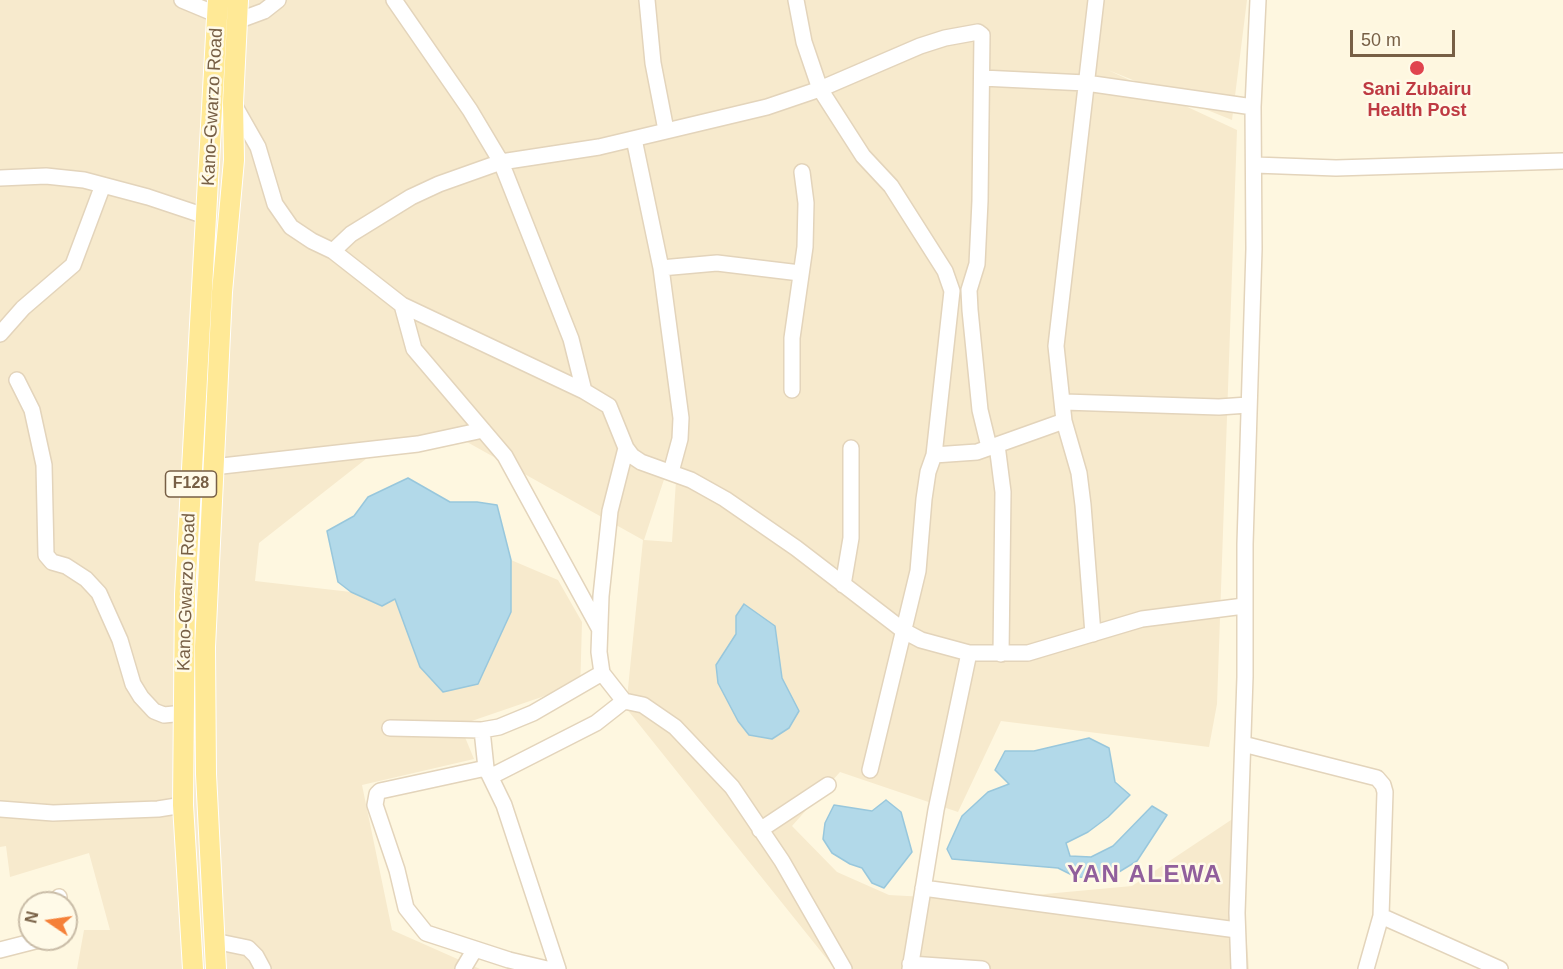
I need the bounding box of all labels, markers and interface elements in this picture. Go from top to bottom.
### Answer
scale bar [1353,18,1458,56]
street label: Kano-Gwarzo Road [198,28,228,186]
text: 50 m [1361,30,1401,50]
marker: Sani Zubairu Health Post [1408,59,1426,77]
place label: Sani Zubairu Health Post [1362,79,1472,122]
road number: F128 [166,471,216,497]
street label: Kano-Gwarzo Road [173,513,201,671]
district label: YAN ALEWA [1067,861,1223,889]
north arrow [18,891,78,951]
text: N [22,910,42,925]

